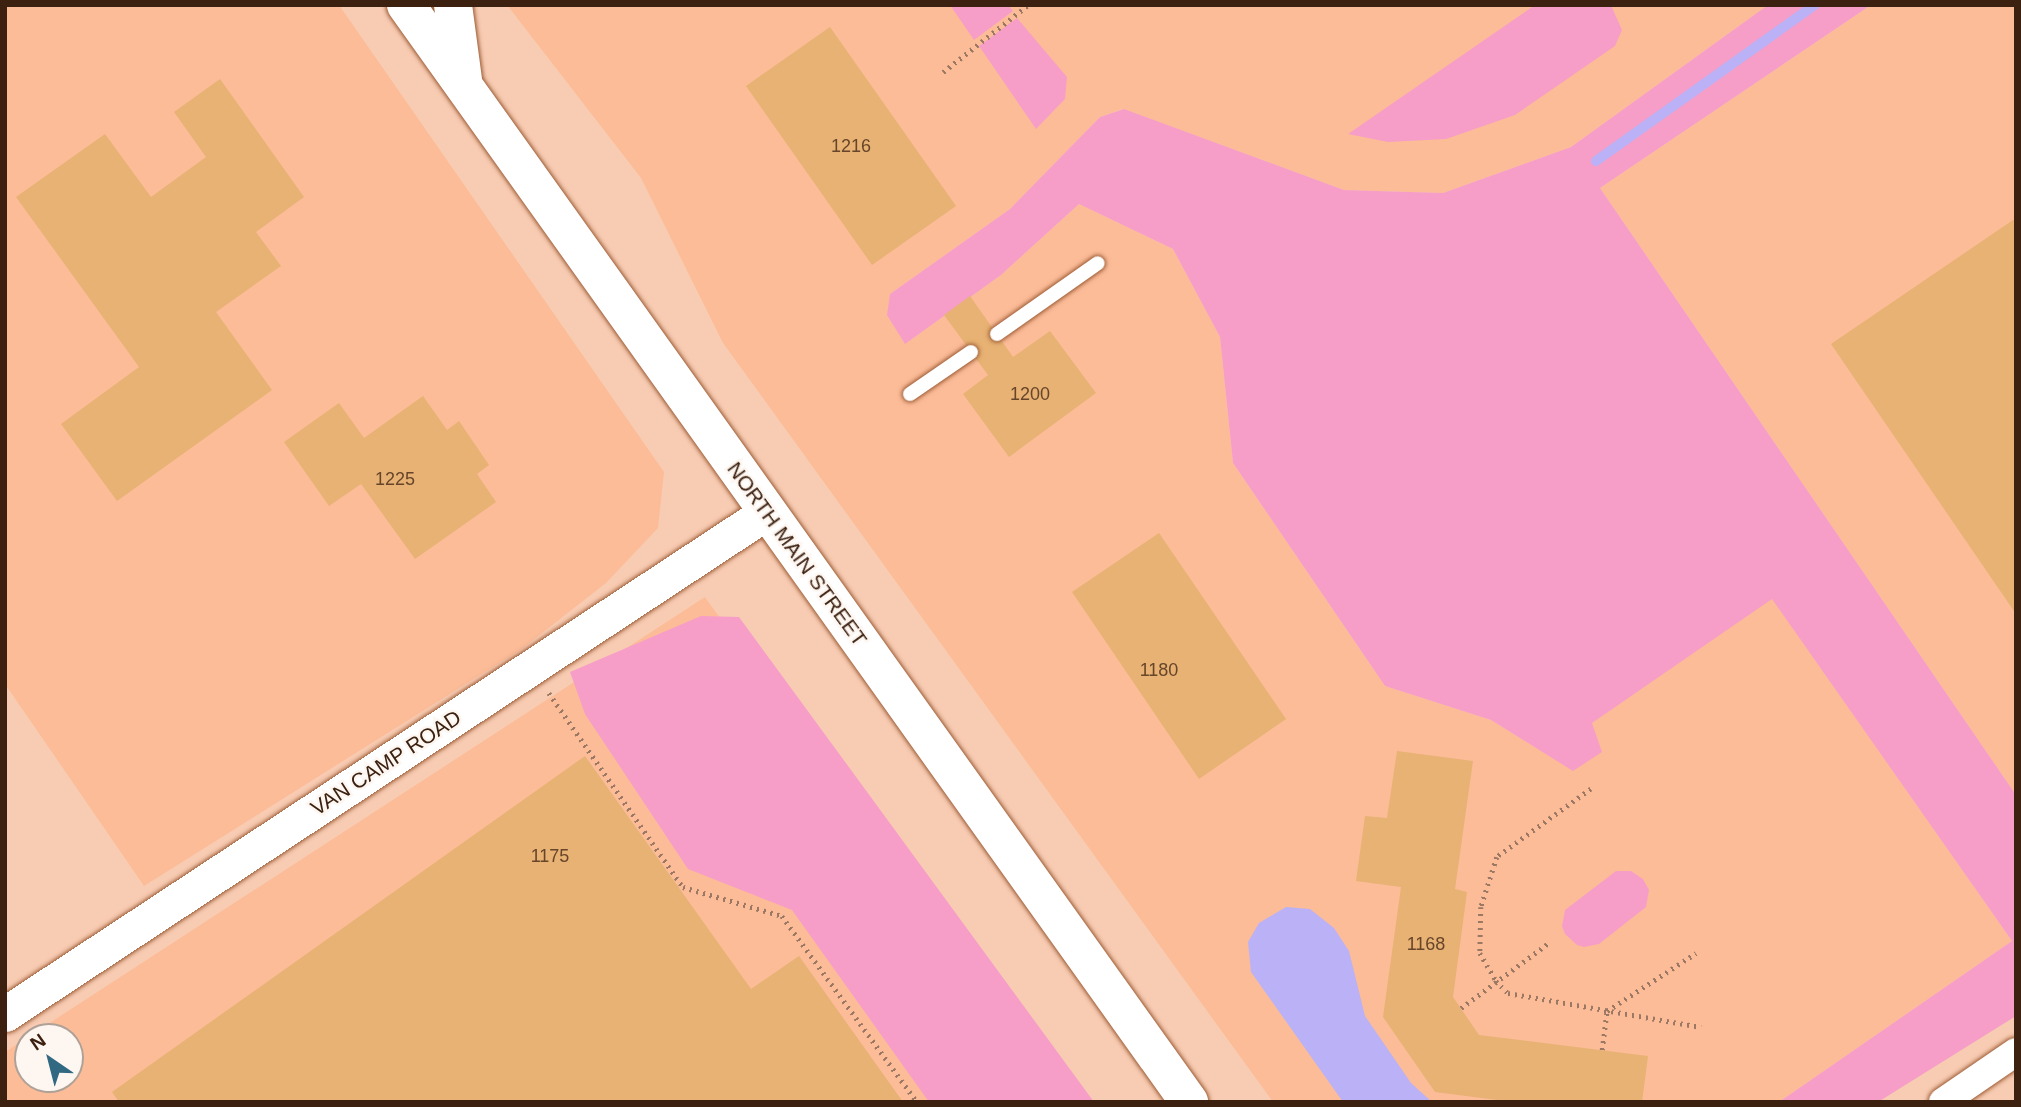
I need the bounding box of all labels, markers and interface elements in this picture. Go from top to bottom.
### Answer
house number: 1216 [831,135,871,157]
house number: 1200 [1010,383,1050,405]
street label: NORTH MAIN STREET [722,457,872,651]
house number: 1225 [375,468,415,490]
house number: 1180 [1140,659,1178,681]
street label: VAN CAMP ROAD [306,705,466,821]
house number: 1175 [531,845,569,867]
house number: 1168 [1407,933,1445,955]
north arrow [14,1023,84,1093]
text: N [26,1029,49,1055]

